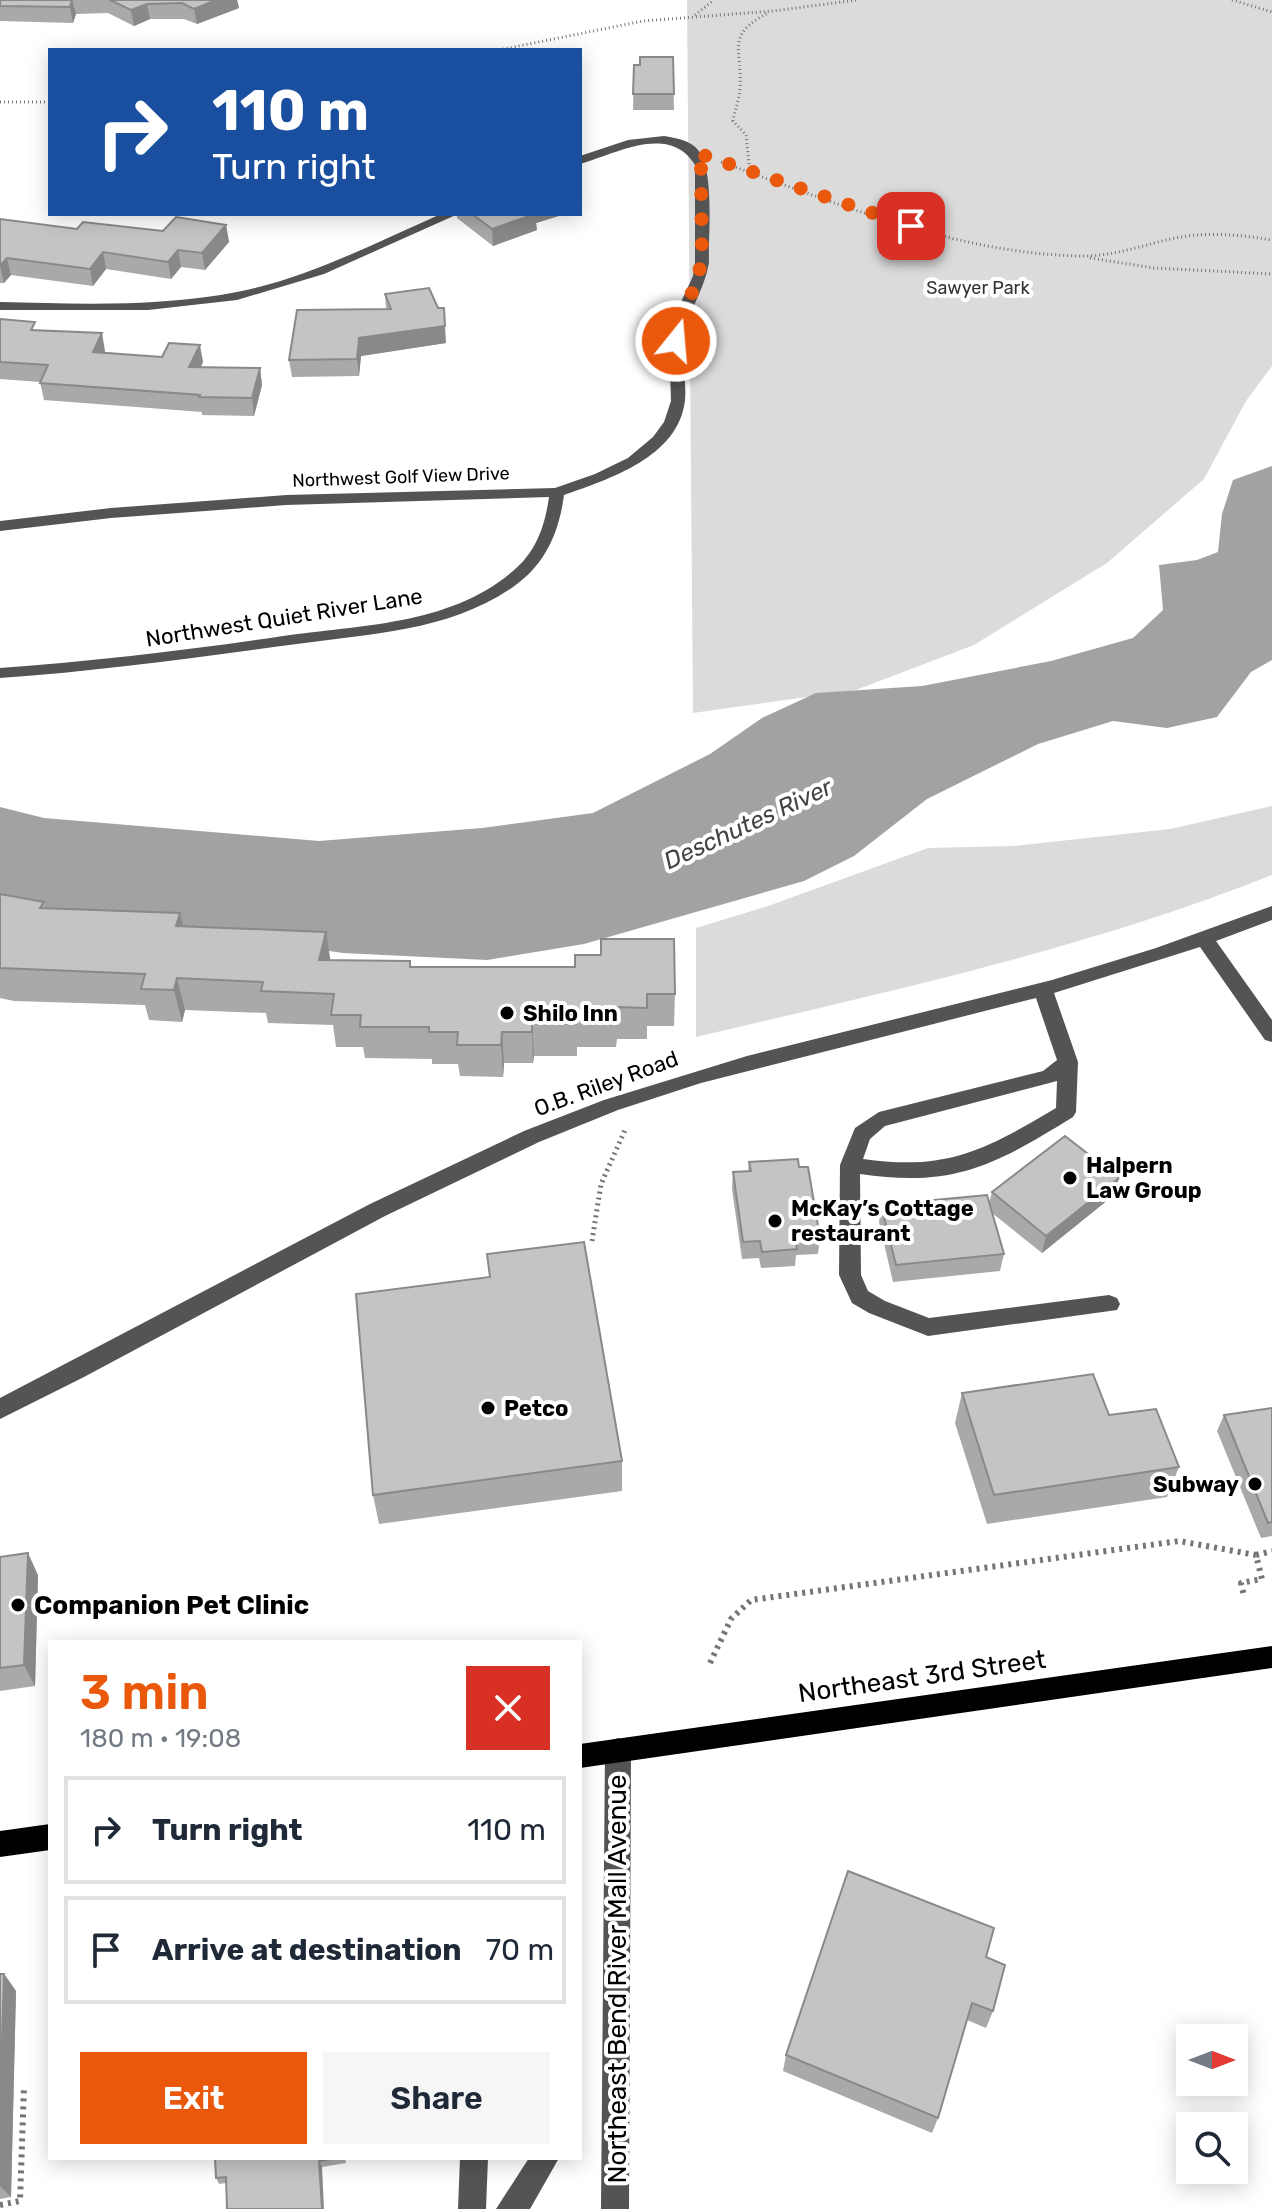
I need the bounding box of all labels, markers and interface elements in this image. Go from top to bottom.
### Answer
text: 110 m [212,78,369,144]
icon: right [80,80,184,184]
text: Turn right [212,145,376,188]
pin [877,192,945,260]
icon: arrive [889,204,933,248]
park label: Sawyer Park [926,277,1030,299]
position arrow [634,299,718,383]
street label: Northwest Golf View Drive [292,462,510,492]
street label: Northwest Quiet River Lane [144,582,424,653]
water label: Deschutes River [659,772,837,875]
place label: Shilo Inn [523,1000,618,1027]
marker: Shilo Inn [498,1004,516,1022]
street label: O.B. Riley Road [530,1045,682,1122]
place label: Halpern Law Group [1086,1152,1202,1204]
marker: Halpern Law Group [1061,1169,1079,1187]
place label: McKay’s Cottage restaurant [791,1195,974,1247]
marker: McKay’s Cottage restaurant [766,1212,784,1230]
place label: Petco [504,1395,568,1422]
marker: Petco [479,1399,497,1417]
place label: Subway [1153,1471,1239,1498]
marker: Subway [1246,1475,1264,1493]
place label: Companion Pet Clinic [34,1590,309,1621]
marker: Companion Pet Clinic [9,1596,27,1614]
street label: Northeast 3rd Street [796,1644,1048,1709]
text: 3 min [80,1664,209,1721]
button: close [466,1666,550,1750]
text: 180 m · 19:08 [80,1723,241,1754]
street label: Northeast Bend River Mall Avenue [602,1775,633,2183]
icon: right [84,1808,128,1852]
text: Turn right [152,1812,303,1848]
text: 110 m [467,1812,546,1848]
icon: arrive [84,1928,128,1972]
text: Arrive at destination [152,1932,462,1968]
text: 70 m [486,1932,554,1968]
north arrow [1176,2024,1248,2096]
map controls [1176,2024,1248,2184]
button: Exit [80,2052,307,2144]
button: Share [323,2052,550,2144]
button: search [1176,2112,1248,2184]

